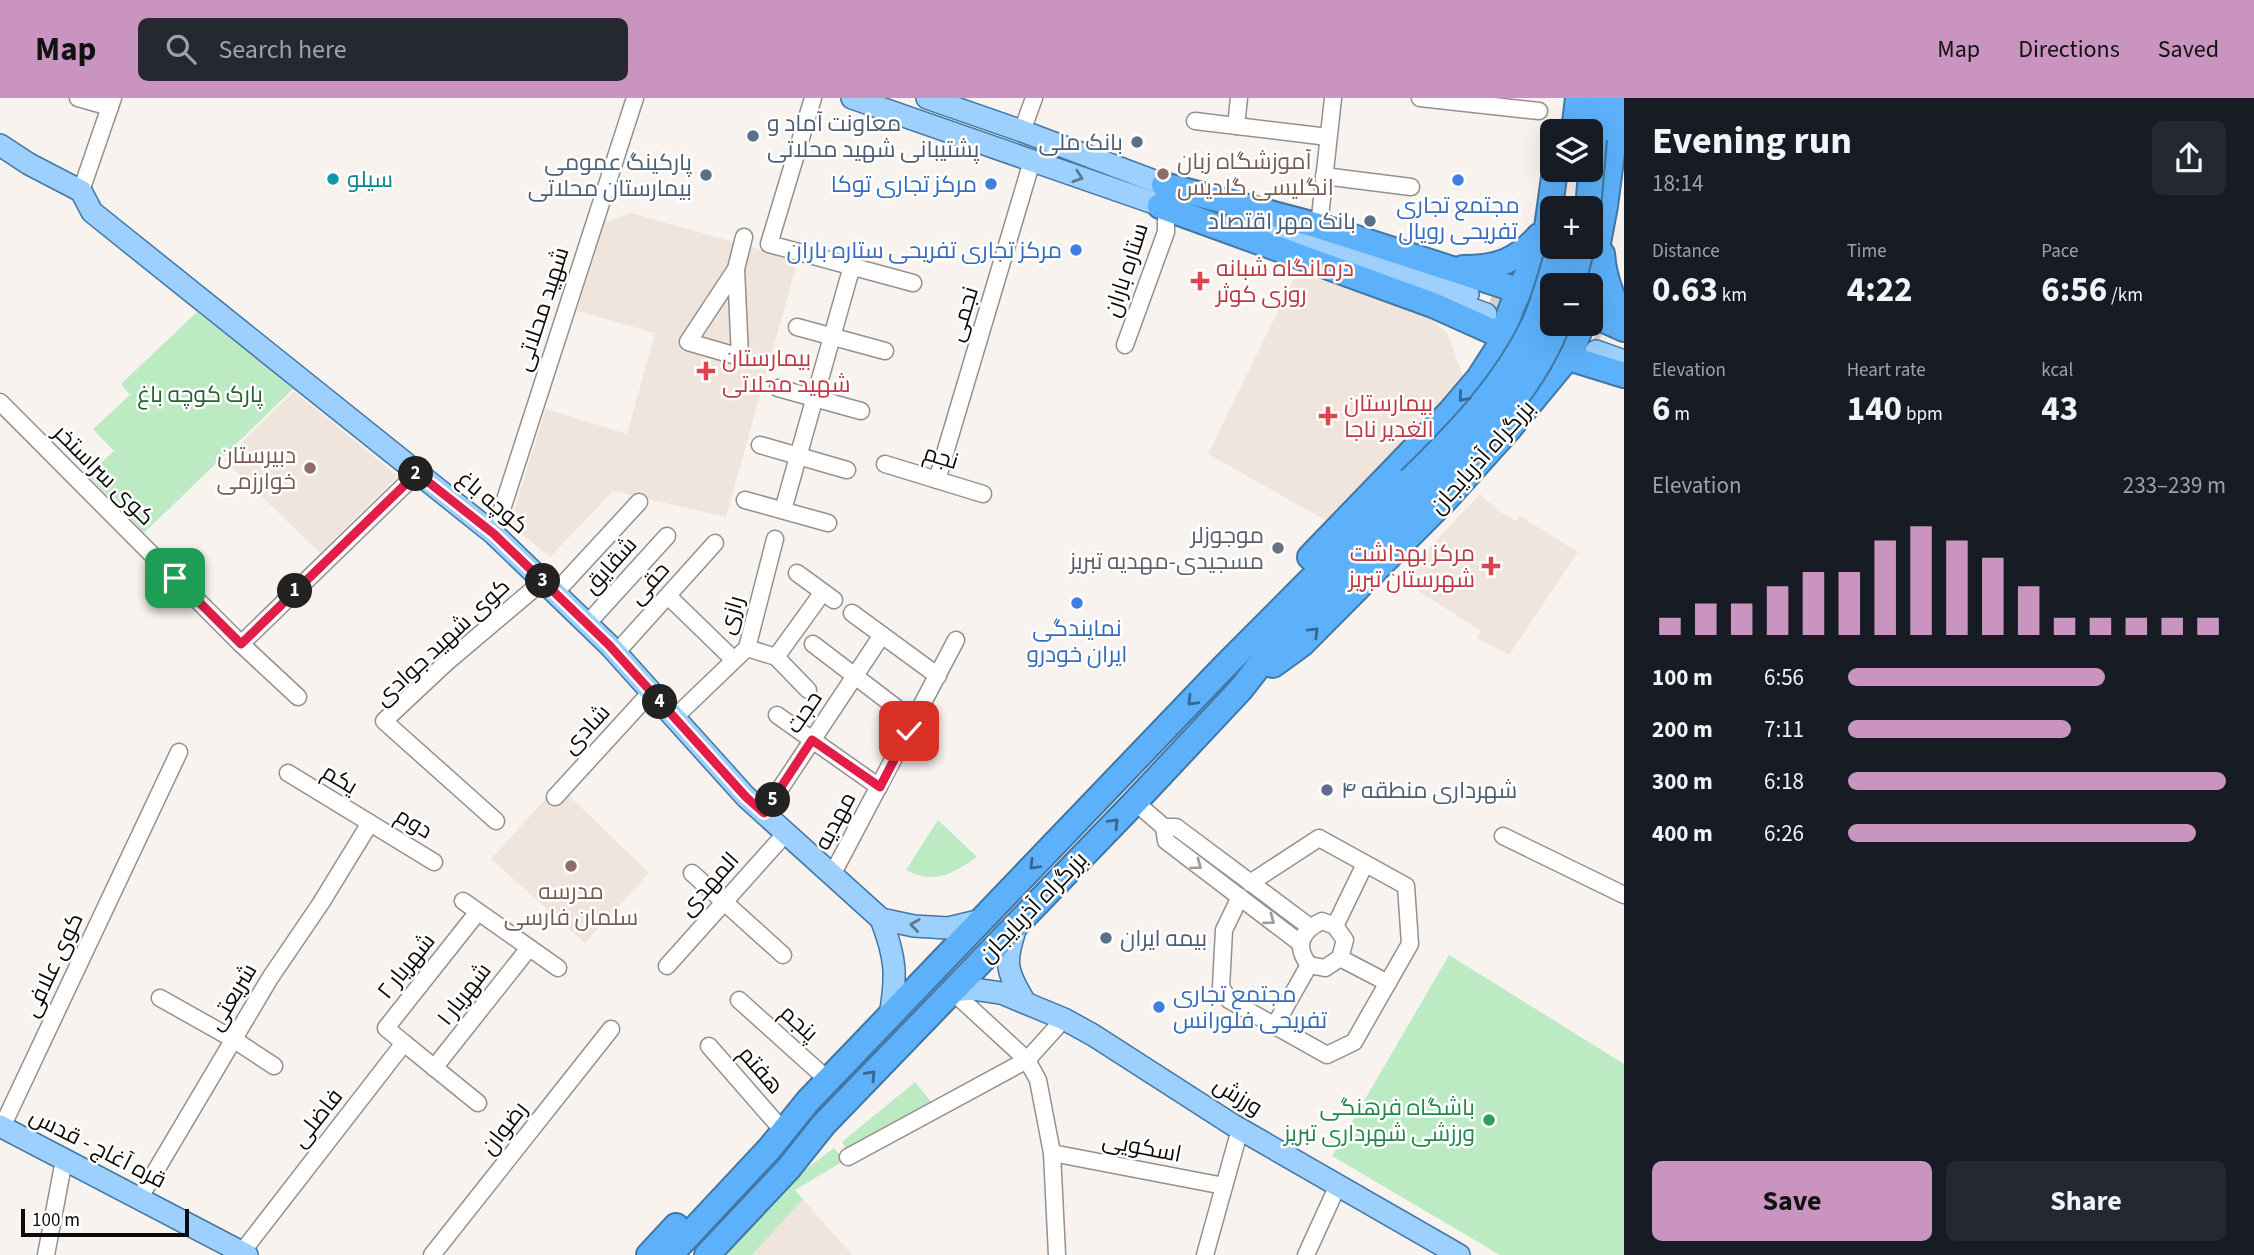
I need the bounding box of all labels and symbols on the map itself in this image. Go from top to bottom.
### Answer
place label: معاونت آماد و پشتیبانی شهید محلاتی [767,107,979,166]
place label: بانک ملی [1038,126,1123,159]
marker: معاونت آماد و پشتیبانی شهید محلاتی [745,128,761,144]
marker: بانک ملی [1129,134,1145,150]
place label: آموزشگاه زبان انگلیسی گلدیس [1177,145,1334,204]
place label: پارکینگ عمومی بیمارستان محلاتی [528,146,692,205]
place label: سیلو [347,163,393,196]
marker: آموزشگاه زبان انگلیسی گلدیس [1155,166,1171,182]
marker: پارکینگ عمومی بیمارستان محلاتی [698,167,714,183]
place label: مرکز تجاری توکا [831,168,977,201]
one-way arrow [1072,169,1084,183]
marker: سیلو [325,171,341,187]
marker: مجتمع تجاری تفریحی رویال [1450,172,1466,188]
marker: مرکز تجاری توکا [983,176,999,192]
place label: مجتمع تجاری تفریحی رویال [1396,189,1520,248]
place label: بانک مهر اقتصاد [1208,205,1356,238]
marker: بانک مهر اقتصاد [1362,213,1378,229]
street label: ستاره باران [1095,219,1157,321]
place label: مرکز تجاری تفریحی ستاره باران [787,234,1062,267]
marker: مرکز تجاری تفریحی ستاره باران [1068,242,1084,258]
street label: شهید محلاتی [506,243,578,375]
place label: درمانگاه شبانه روزی کوثر [1214,252,1354,311]
marker: درمانگاه شبانه روزی کوثر [1190,271,1210,291]
street label: نجمی [939,282,987,346]
place label: بیمارستان شهید محلاتی [722,342,850,401]
marker: بیمارستان شهید محلاتی [696,361,716,381]
park label: پارک کوچه باغ [137,378,263,411]
place label: بیمارستان الغدیر ناجا [1344,387,1434,446]
one-way arrow [1459,389,1471,402]
street label: بزرگراه آذربایجان [1422,392,1542,522]
marker: بیمارستان الغدیر ناجا [1318,406,1338,426]
street label: کوی سراستخر [45,416,162,533]
street label: نجم [919,436,963,478]
place label: دبیرستان خوارزمی [217,439,296,498]
pin: 2 [398,456,434,492]
marker: دبیرستان خوارزمی [302,460,318,476]
street label: کوچه باغ [450,462,536,542]
place label: موجوزلر مسجیدی-مهدیه تبریز [1068,519,1264,578]
street label: شقایق [575,529,645,601]
place label: مرکز بهداشت شهرستان تبریز [1347,537,1475,596]
marker: موجوزلر مسجیدی-مهدیه تبریز [1270,540,1286,556]
pin [145,548,205,608]
street label: حقی [621,554,677,612]
marker: مرکز بهداشت شهرستان تبریز [1481,556,1501,576]
pin: 3 [526,564,560,598]
street label: کوی شهید جوادی [367,570,517,714]
pin: 1 [278,574,312,608]
street label: رازی [710,592,752,638]
marker: نمایندگی ایران خودرو [1069,595,1085,611]
place label: نمایندگی ایران خودرو [1026,612,1128,671]
one-way arrow [1306,627,1319,640]
pin: 4 [642,684,678,720]
street label: حجت [778,684,830,740]
one-way arrow [1187,693,1200,706]
street label: شادی [554,697,618,761]
pin [879,701,939,761]
street label: یکم [316,755,364,803]
place label: شهرداری منطقه ۴ [1341,774,1517,807]
pin: 5 [756,782,790,818]
marker: شهرداری منطقه ۴ [1319,782,1335,798]
street label: مهدیه [806,786,864,856]
street label: دوم [389,799,439,847]
one-way arrow [1106,819,1119,832]
street label: بزرگراه آذربایجان [971,844,1095,970]
street label: المهدی [671,845,747,923]
one-way arrow [1189,856,1202,869]
one-way arrow [1030,857,1043,870]
marker: مدرسه سلمان فارسی [563,858,579,874]
place label: مدرسه سلمان فارسی [504,875,638,934]
street label: کوی علافی [14,907,92,1023]
one-way arrow [1262,911,1275,924]
one-way arrow [909,918,920,933]
place label: بیمه ایران [1120,922,1207,955]
street label: شهریار ۲ [369,926,443,1006]
marker: بیمه ایران [1098,930,1114,946]
street label: شهریار ۱ [429,956,499,1032]
street label: شریعتی [199,957,265,1037]
place label: مجتمع تجاری تفریحی فلورانس [1173,978,1327,1037]
street label: پنجم [772,997,826,1049]
marker: مجتمع تجاری تفریحی فلورانس [1151,999,1167,1015]
street label: هفتم [731,1038,791,1102]
street label: ورزش [1207,1068,1269,1124]
one-way arrow [863,1070,876,1083]
street label: فاضلی [283,1081,351,1155]
place label: باشگاه فرهنگی ورزشی شهرداری تبریز [1282,1091,1475,1150]
street label: رضوان [473,1094,535,1162]
street label: قره آغاج - قدس [24,1099,172,1197]
marker: باشگاه فرهنگی ورزشی شهرداری تبریز [1481,1112,1497,1128]
street label: اسکویی [1100,1123,1184,1171]
scale bar [21,1206,189,1238]

